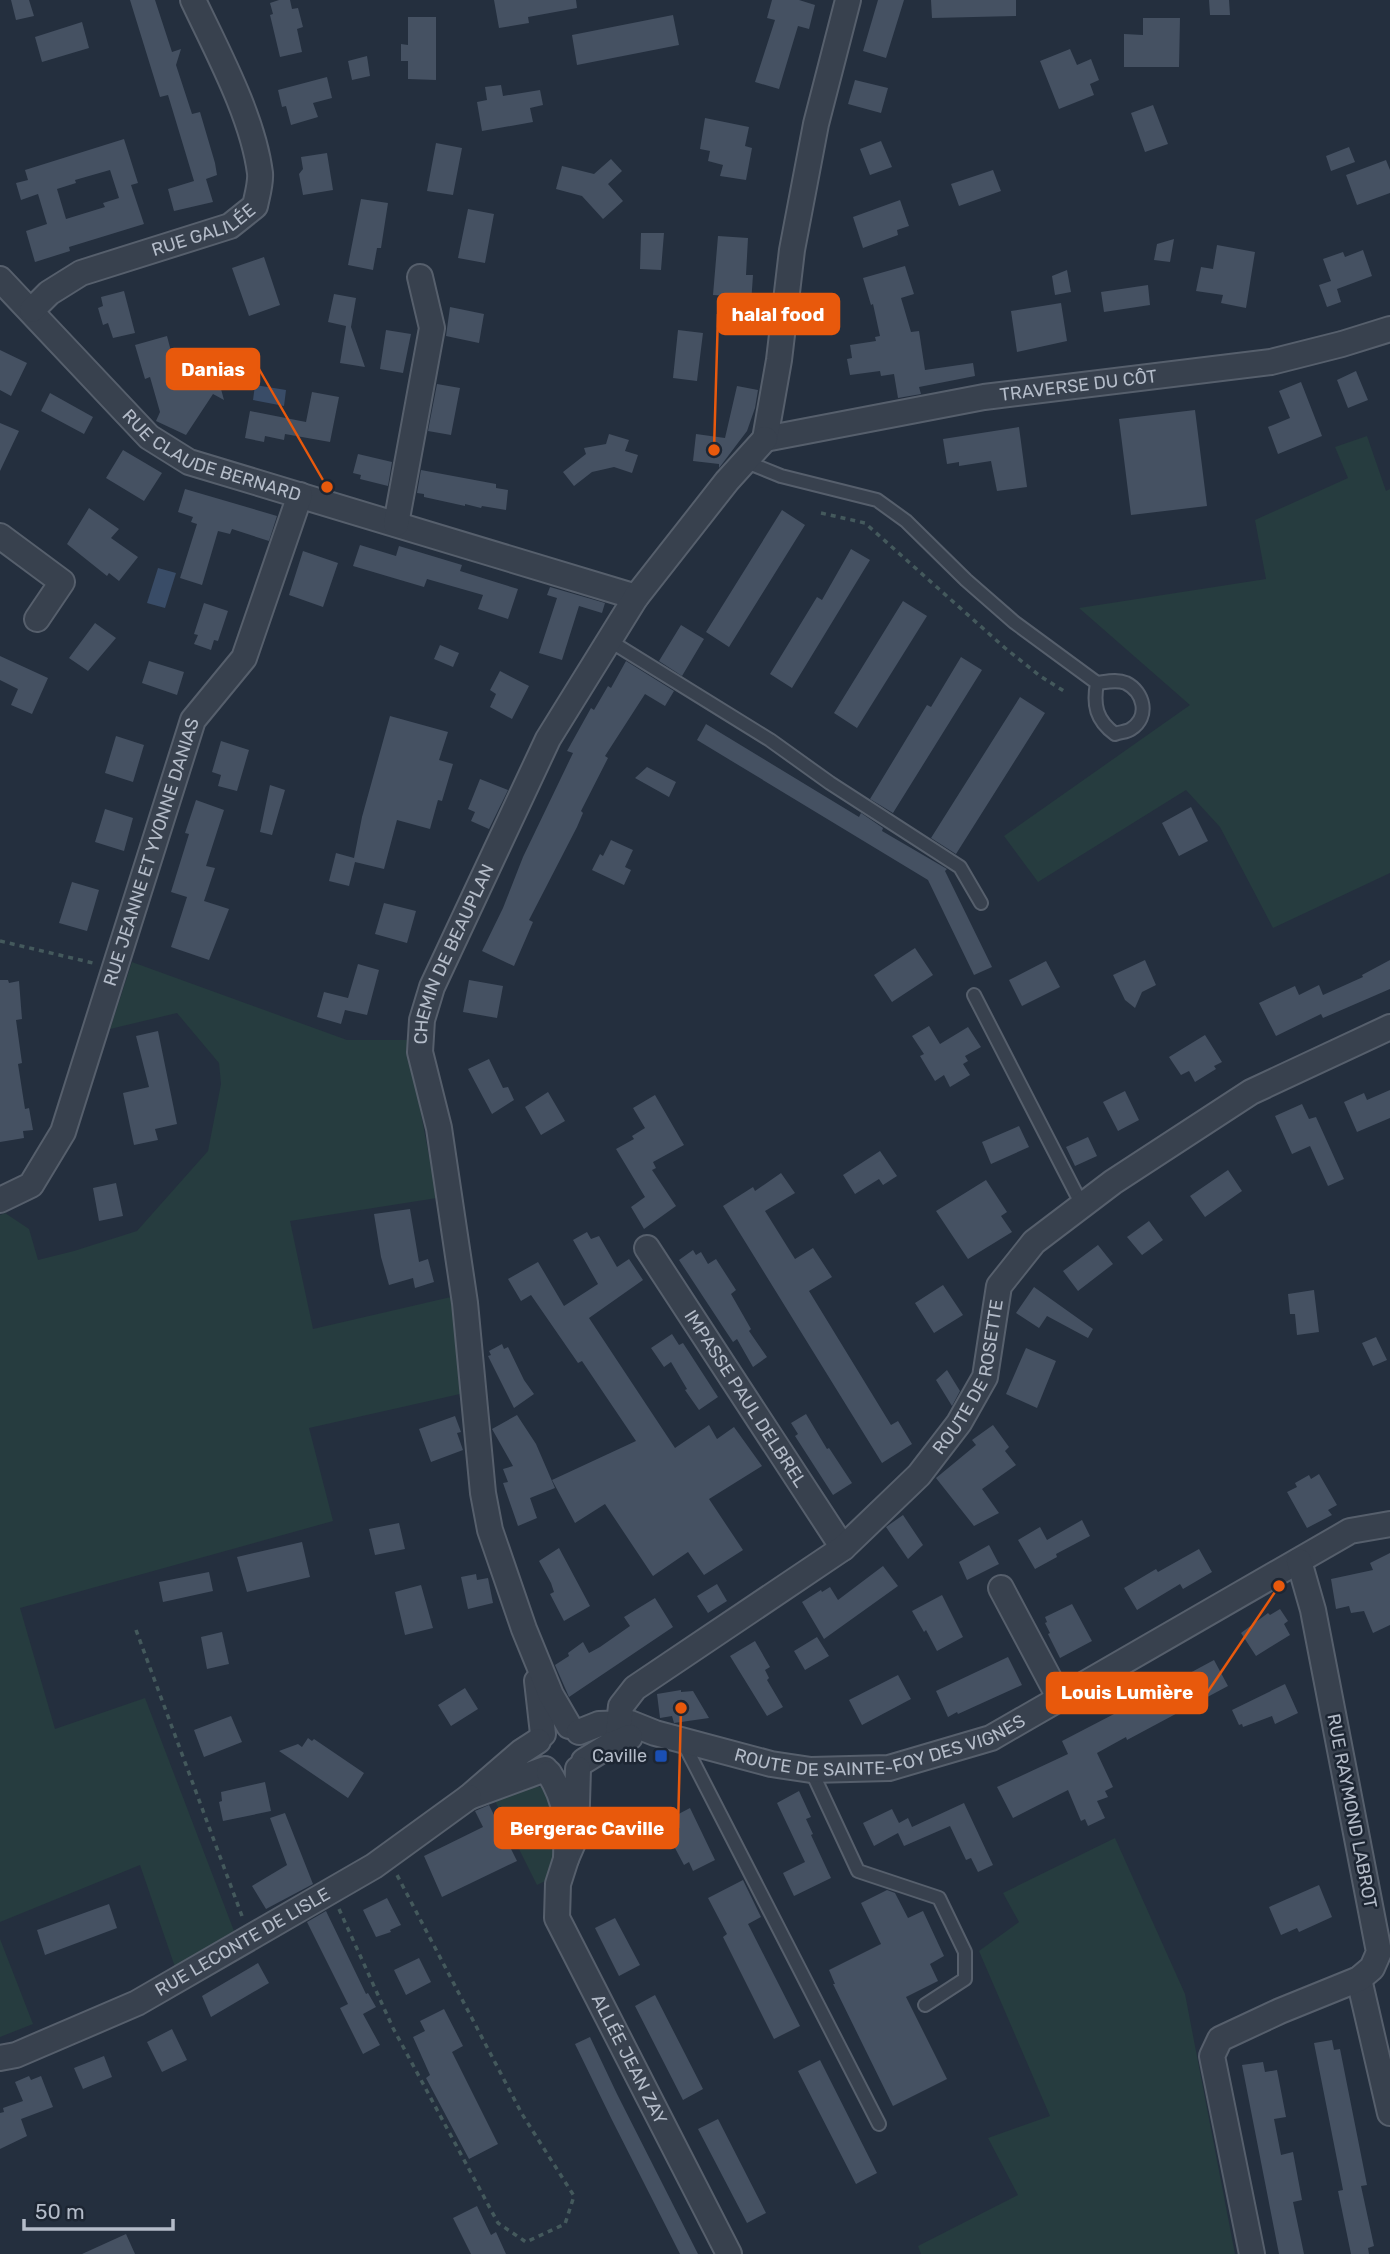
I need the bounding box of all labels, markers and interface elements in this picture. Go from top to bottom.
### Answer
street label: RUE GALILÉE [149,199,260,261]
callout: halal food [718,294,839,334]
text: halal food [732,303,824,326]
callout: Danias [167,349,259,389]
text: Danias [181,358,245,381]
street label: TRAVERSE DU CÔT [998,365,1158,406]
street label: RUE CLAUDE BERNARD [118,405,304,506]
street label: RUE JEANNE ET YVONNE DANIAS [99,715,204,989]
street label: CHEMIN DE BEAUPLAN [410,860,499,1045]
street label: ROUTE DE ROSETTE [928,1298,1008,1459]
street label: IMPASSE PAUL DELBREL [680,1306,811,1492]
callout: Louis Lumière [1047,1673,1207,1713]
text: Louis Lumière [1061,1681,1193,1704]
street label: ROUTE DE SAINTE-FOY DES VIGNES [732,1710,1029,1781]
street label: RUE RAYMOND LABROT [1322,1712,1382,1910]
place label: Caville [592,1745,647,1767]
marker: Caville [653,1748,669,1764]
callout: Bergerac Caville [495,1808,678,1848]
text: Bergerac Caville [510,1817,664,1840]
street label: RUE LECONTE DE LISLE [151,1883,334,2001]
street label: ALLÉE JEAN ZAY [587,1991,672,2128]
scale bar [24,2188,173,2232]
text: 50 m [35,2199,85,2224]

